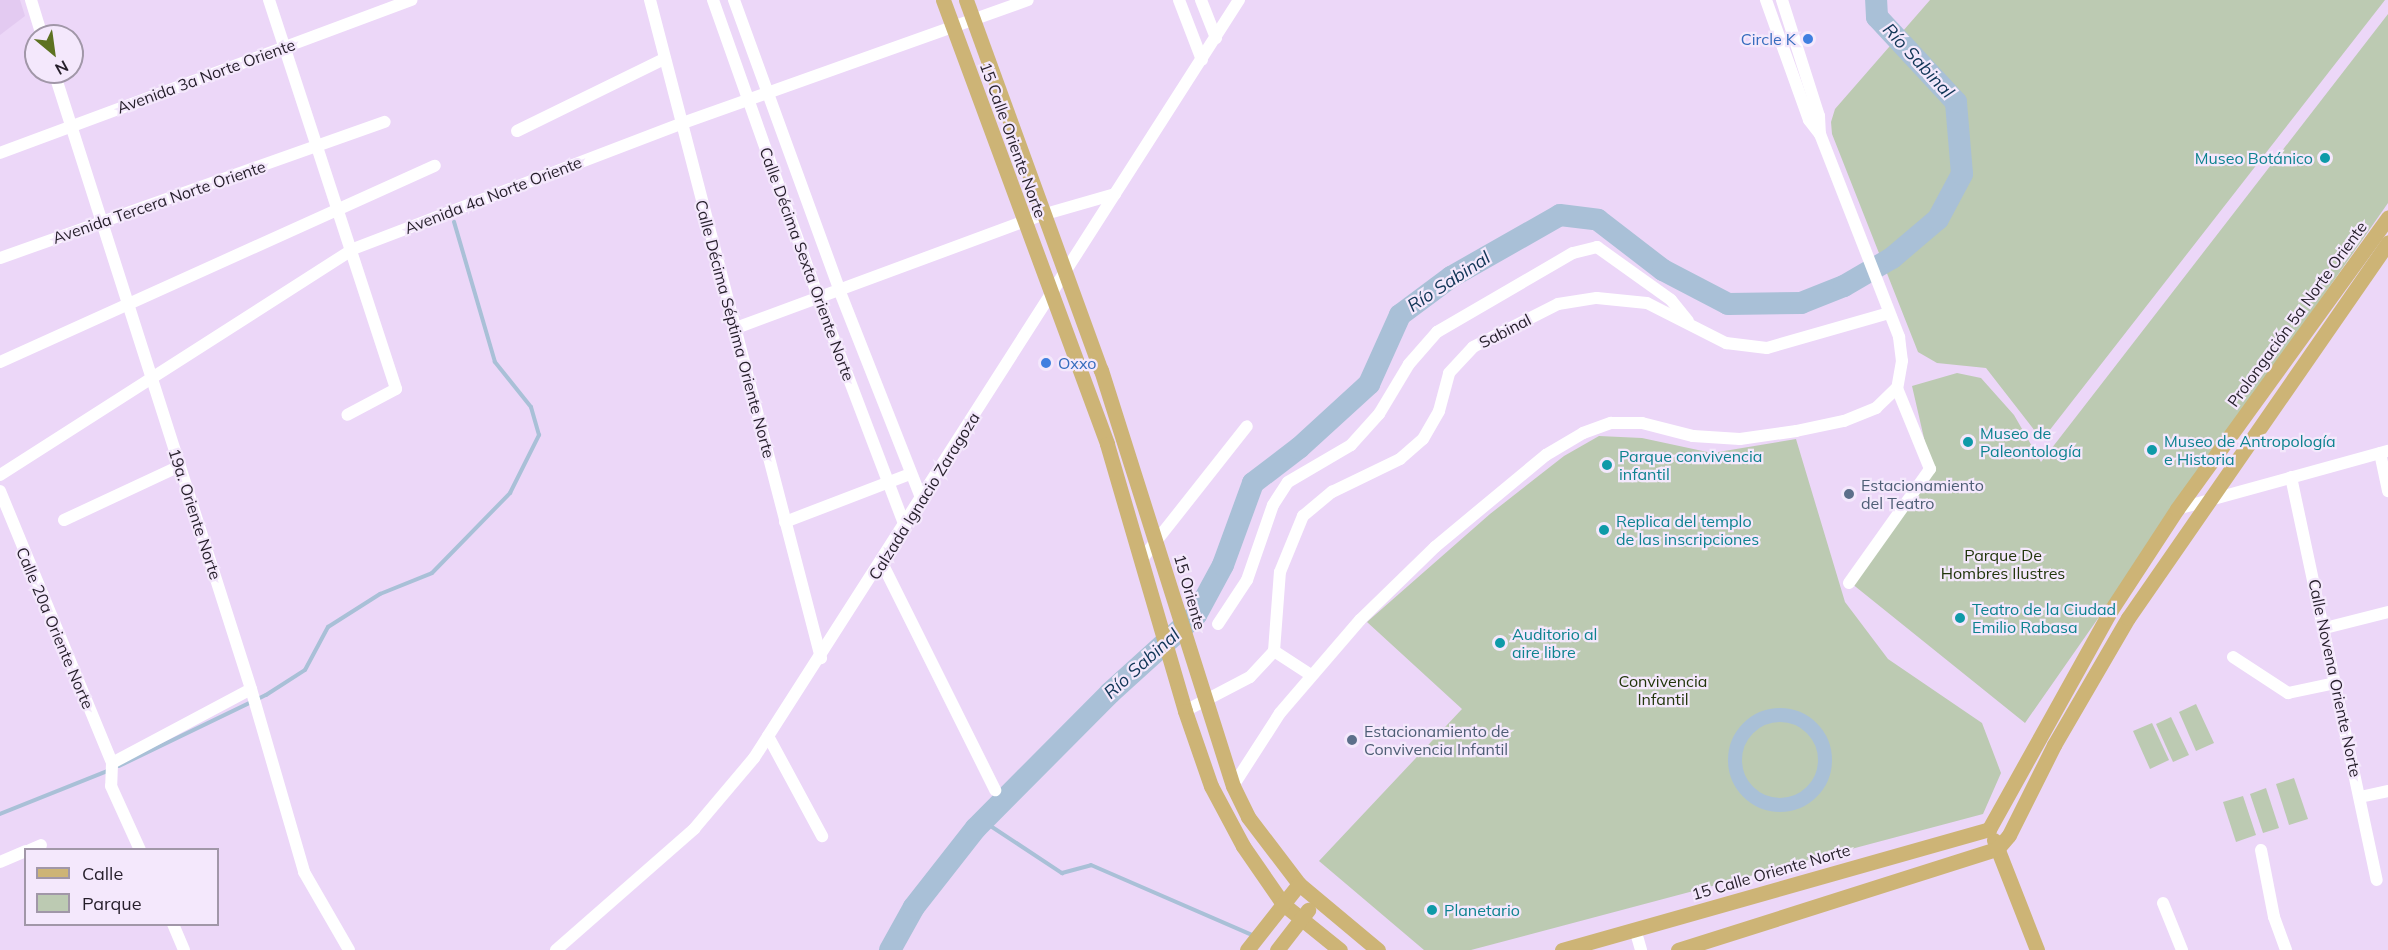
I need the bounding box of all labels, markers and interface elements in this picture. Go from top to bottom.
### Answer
water label: Río Sabinal [1878,19,1958,103]
north arrow [24,24,84,84]
place label: Circle K [1741,29,1796,49]
marker: Circle K [1801,32,1815,46]
street label: Avenida 3a Norte Oriente [114,35,298,117]
text: N [52,56,72,80]
street label: 15 Calle Oriente Norte [976,60,1050,220]
street label: Calle Décima Sexta Oriente Norte [756,144,858,384]
place label: Museo Botánico [2195,148,2313,168]
marker: Museo Botánico [2318,151,2332,165]
street label: Avenida 4a Norte Oriente [402,152,584,238]
street label: Avenida Tercera Norte Oriente [50,156,268,248]
street label: Calle Décima Séptima Oriente Norte [691,198,779,460]
street label: Prolongación 5a Norte Oriente [2223,218,2371,410]
water label: Río Sabinal [1404,247,1494,317]
street label: Sabinal [1476,310,1534,352]
place label: Oxxo [1058,353,1096,373]
marker: Oxxo [1039,356,1053,370]
street label: Calzada Ignacio Zaragoza [864,409,984,583]
place label: Museo de Paleontología [1980,423,2081,461]
place label: Museo de Antropología e Historia [2164,431,2336,469]
marker: Museo de Paleontología [1961,435,1975,449]
marker: Museo de Antropología e Historia [2145,443,2159,457]
street label: 19a. Oriente Norte [165,446,225,582]
place label: Parque convivencia infantil [1619,446,1762,484]
marker: Parque convivencia infantil [1600,458,1614,472]
place label: Estacionamiento del Teatro [1861,475,1984,513]
marker: Estacionamiento del Teatro [1842,487,1856,501]
place label: Replica del templo de las inscripciones [1616,511,1759,549]
marker: Replica del templo de las inscripciones [1597,523,1611,537]
street label: Calle 20a Oriente Norte [12,544,98,712]
park label: Parque De Hombres Ilustres [1941,545,2065,583]
street label: 15 Oriente [1170,552,1210,632]
street label: Calle Novena Oriente Norte [2305,577,2365,779]
place label: Teatro de la Ciudad Emilio Rabasa [1972,599,2116,637]
marker: Teatro de la Ciudad Emilio Rabasa [1953,611,1967,625]
water label: Río Sabinal [1100,624,1184,704]
place label: Auditorio al aire libre [1512,624,1597,662]
marker: Auditorio al aire libre [1493,636,1507,650]
park label: Convivencia Infantil [1619,671,1707,709]
place label: Estacionamiento de Convivencia Infantil [1364,721,1509,759]
marker: Estacionamiento de Convivencia Infantil [1345,733,1359,747]
street label: 15 Calle Oriente Norte [1689,840,1853,904]
legend [24,848,219,926]
text: Calle [82,862,123,885]
text: Parque [82,892,141,915]
place label: Planetario [1444,900,1520,920]
marker: Planetario [1425,903,1439,917]

